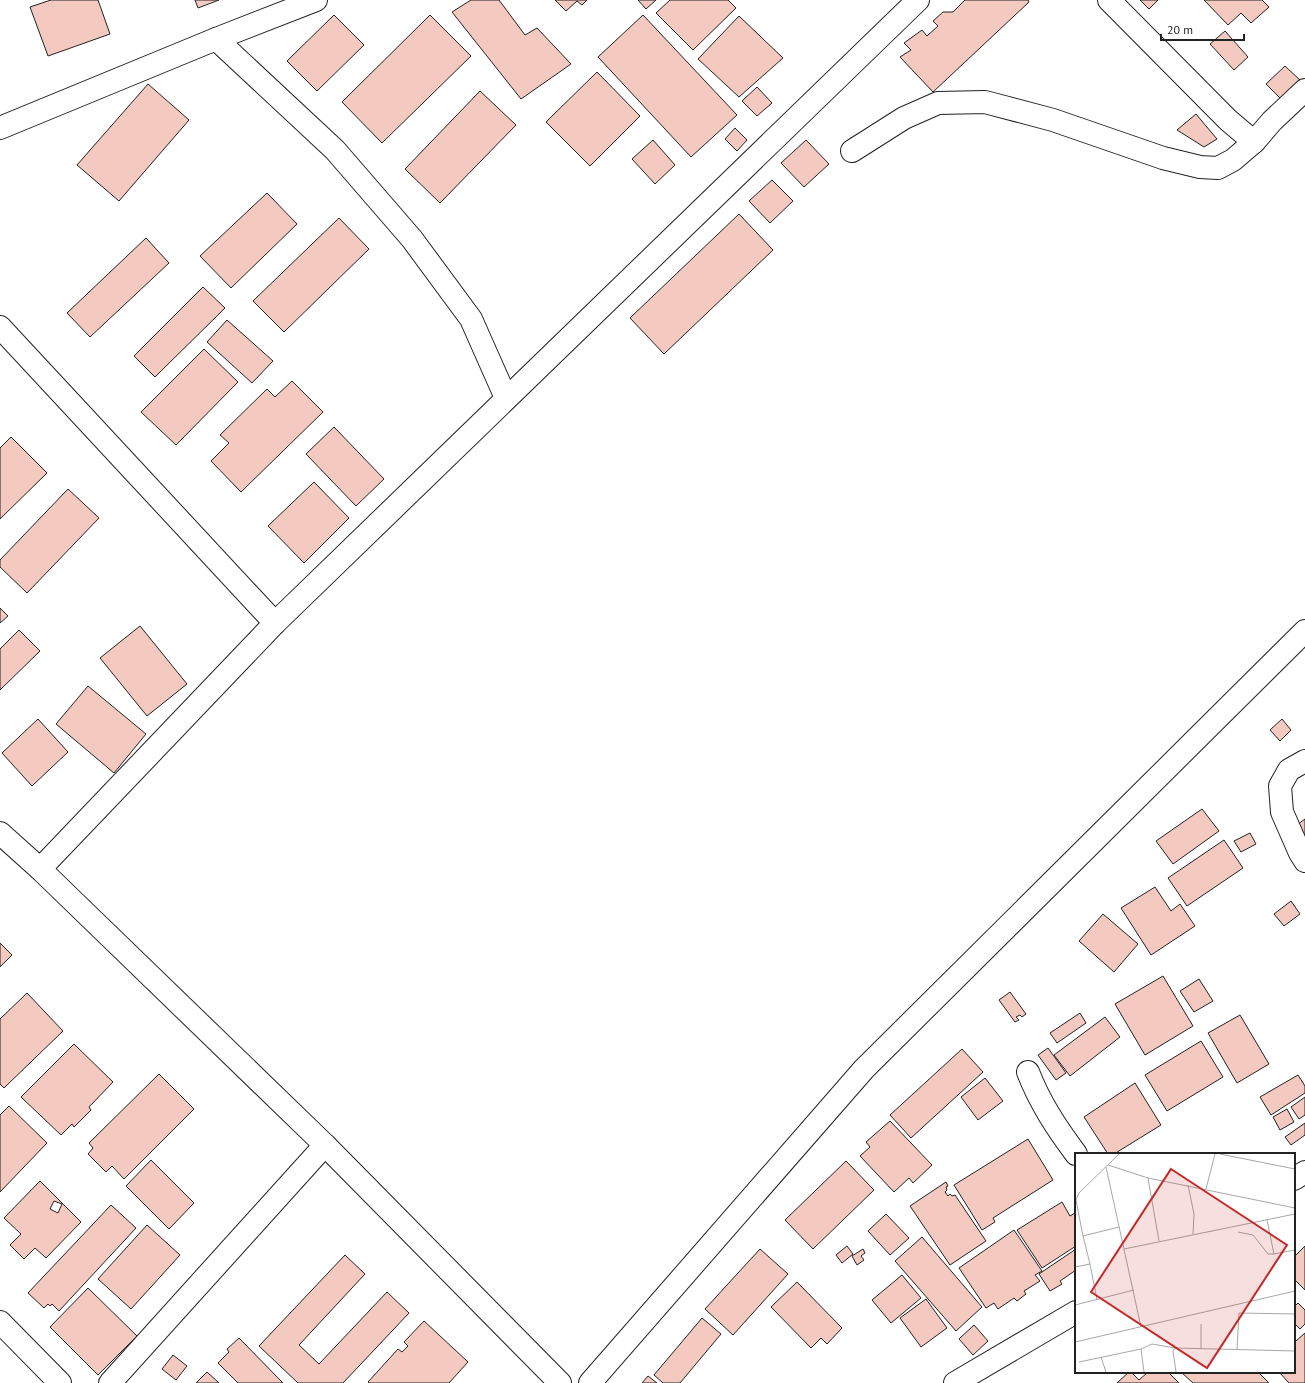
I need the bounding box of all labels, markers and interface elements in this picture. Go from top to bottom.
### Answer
scale bar [1161,16,1244,42]
text: 20 m [1167,22,1193,37]
inset map [1075,1153,1295,1373]

